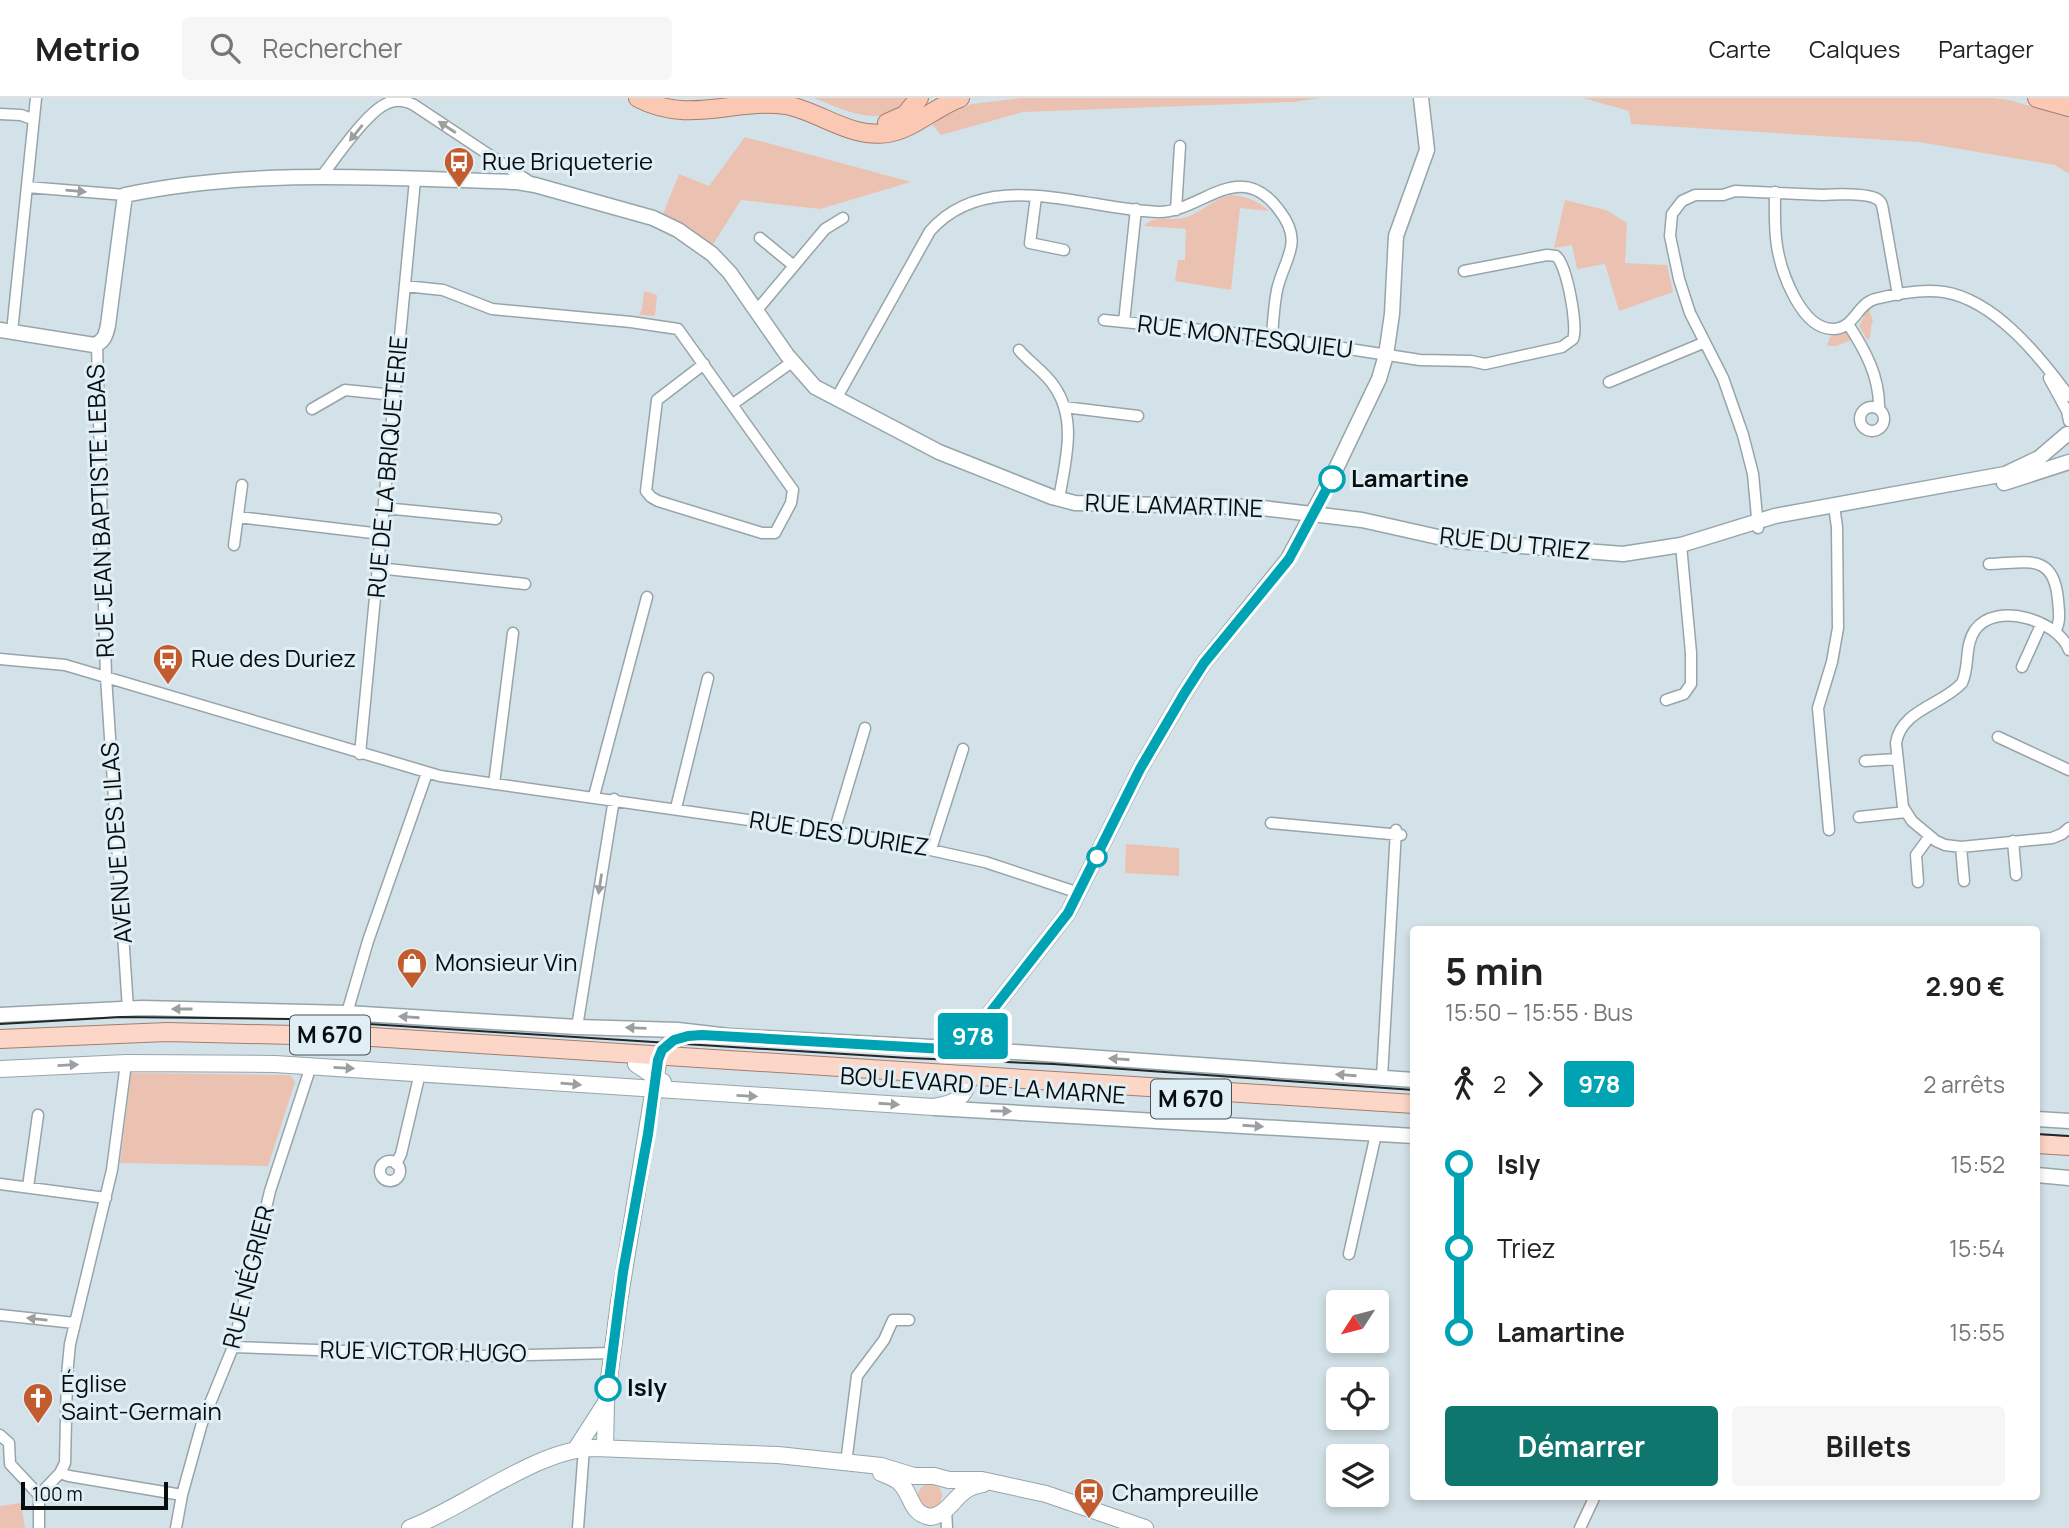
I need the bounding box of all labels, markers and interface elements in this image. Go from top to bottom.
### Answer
search box [182,17,672,80]
text: Metrio [35,26,140,71]
icon: search [206,29,244,67]
text: Rechercher [262,30,402,66]
text: Carte [1709,32,1771,65]
text: Calques [1809,32,1900,65]
text: Partager [1938,32,2034,65]
one-way arrow [438,121,457,134]
one-way arrow [349,123,364,141]
place label: Rue Briqueterie [482,144,653,177]
bus stop icon: Rue Briqueterie [442,145,476,189]
one-way arrow [65,186,87,197]
street label: RUE MONTESQUIEU [1136,306,1355,365]
street label: RUE DE LA BRIQUETERIE [359,334,414,599]
street label: RUE JEAN BAPTISTE LEBAS [78,364,121,658]
place label: Lamartine [1351,461,1469,494]
marker: Lamartine [1319,466,1345,492]
street label: RUE LAMARTINE [1084,485,1264,524]
street label: RUE DU TRIEZ [1438,518,1592,567]
place label: Rue des Duriez [191,641,356,674]
bus stop icon: Rue des Duriez [151,642,185,686]
street label: AVENUE DES LILAS [92,741,139,945]
street label: RUE DES DURIEZ [747,802,931,863]
unlabelled marker [1087,847,1107,867]
one-way arrow [594,873,605,895]
text: 5 min [1445,944,1543,996]
place label: Monsieur Vin [435,945,577,978]
shop icon: Monsieur Vin [395,946,429,990]
text: 2.90 € [1925,968,2005,1004]
text: 15:50 – 15:55 · Bus [1445,996,1633,1028]
one-way arrow [171,1003,193,1015]
one-way arrow [398,1011,420,1022]
line badge: 978 [933,1013,1013,1059]
road number: M 670 [290,1016,370,1054]
text: 978 [952,1019,994,1052]
one-way arrow [625,1023,647,1034]
one-way arrow [1108,1054,1130,1065]
street label: BOULEVARD DE LA MARNE [839,1058,1127,1111]
one-way arrow [57,1060,79,1071]
one-way arrow [334,1063,356,1074]
icon: walk [1445,1065,1483,1103]
icon: forward [1516,1065,1554,1103]
text: 978 [1578,1067,1620,1100]
text: 2 [1493,1068,1506,1100]
text: 2 arrêts [1923,1068,2005,1100]
one-way arrow [1335,1069,1357,1080]
one-way arrow [561,1079,583,1090]
road number: M 670 [1151,1080,1231,1118]
one-way arrow [736,1090,758,1101]
one-way arrow [879,1099,901,1110]
one-way arrow [991,1105,1013,1116]
one-way arrow [1242,1121,1264,1132]
text: Isly [1497,1146,1540,1182]
text: 15:52 [1950,1148,2005,1180]
street label: RUE NÉGRIER [214,1202,281,1352]
text: Triez [1497,1230,1556,1266]
text: 15:54 [1949,1232,2005,1264]
north arrow [1326,1290,1390,1353]
map controls [1326,1290,1389,1507]
one-way arrow [26,1314,48,1325]
text: Lamartine [1497,1314,1625,1350]
text: 15:55 [1949,1316,2005,1348]
street label: RUE VICTOR HUGO [319,1332,527,1369]
place label: Église Saint-Germain [61,1366,222,1427]
button: locate [1326,1367,1389,1430]
place label: Isly [627,1370,667,1403]
marker: Isly [595,1375,621,1401]
church icon: Église Saint-Germain [21,1381,55,1425]
button: Démarrer [1445,1406,1718,1486]
button: Billets [1732,1406,2005,1486]
button: layers [1326,1444,1389,1507]
place label: Champreuille [1112,1475,1259,1508]
bus stop icon: Champreuille [1072,1476,1106,1520]
scale bar [21,1479,168,1511]
text: 100 m [32,1481,83,1507]

